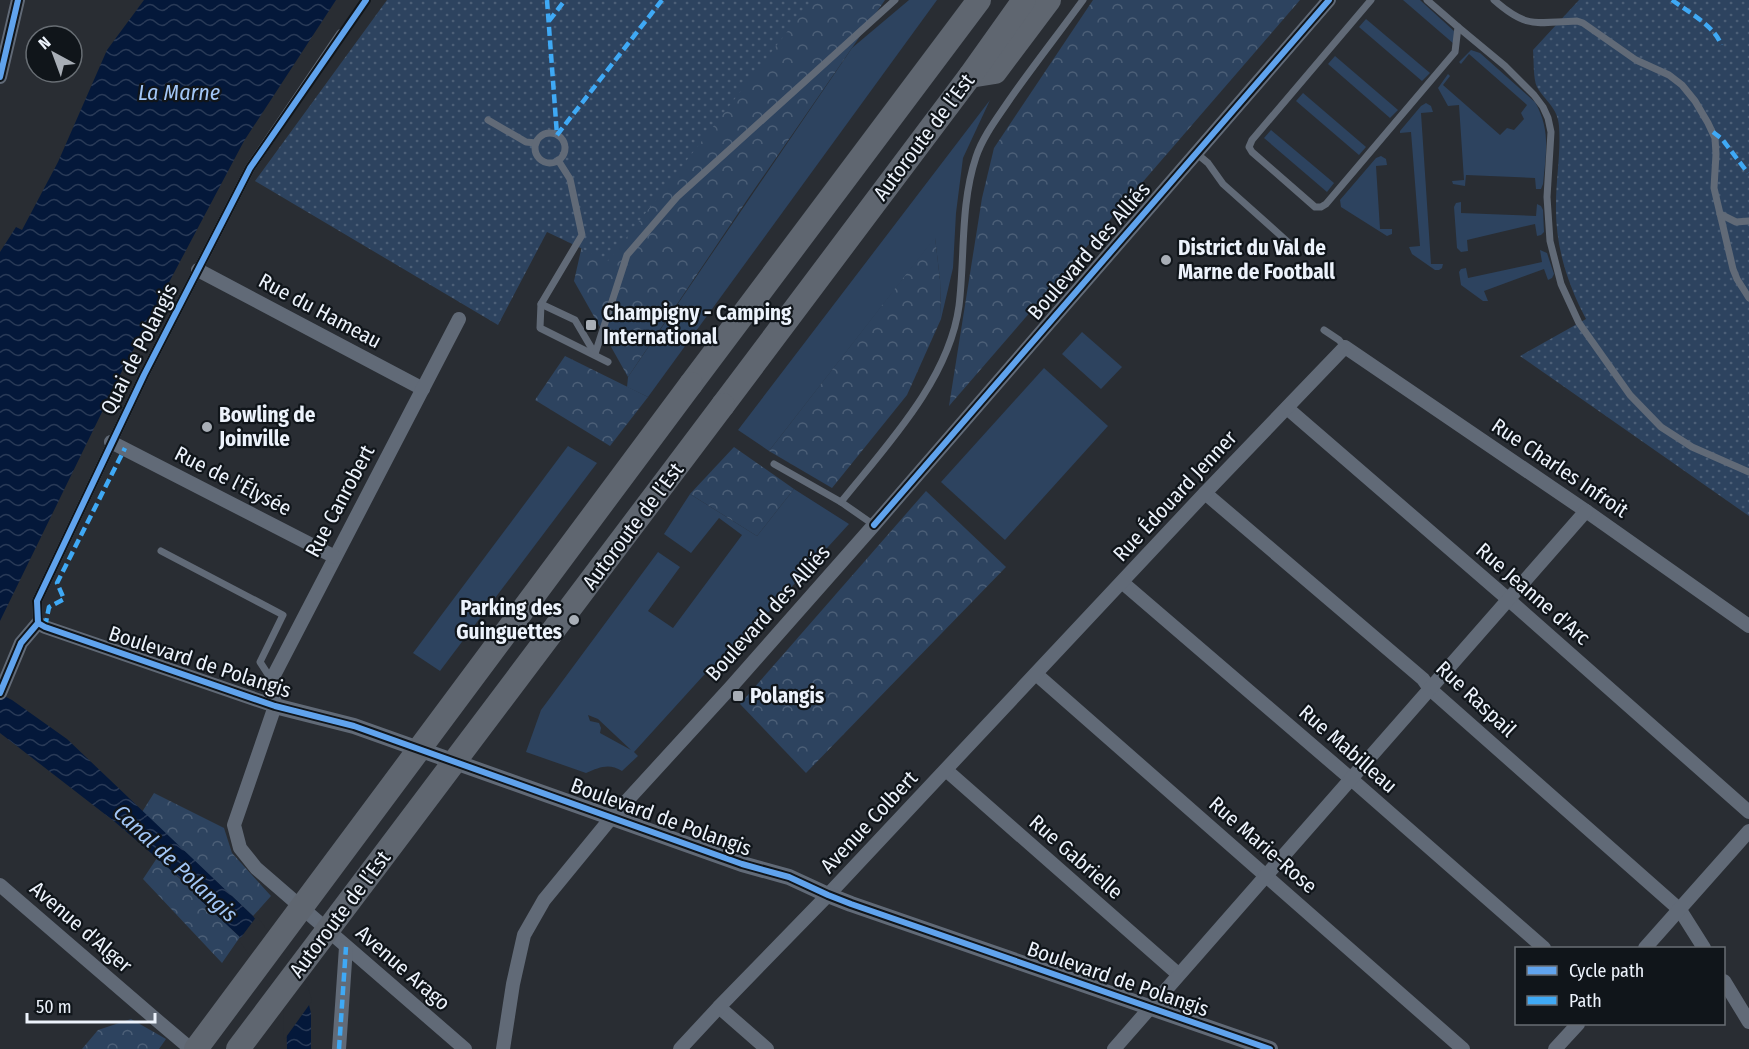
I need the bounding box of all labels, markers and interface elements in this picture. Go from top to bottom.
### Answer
north arrow [24,24,84,84]
text: N [35,33,54,53]
street label: Autoroute de l’Est [868,68,980,206]
water label: La Marne [138,79,220,106]
street label: Boulevard des Alliés [1022,177,1156,325]
place label: District du Val de Marne de Football [1178,235,1335,285]
marker: District du Val de Marne de Football [1159,253,1173,267]
street label: Rue du Hameau [254,268,386,354]
street label: Quai de Polangis [95,279,183,419]
place label: Champigny - Camping International [603,300,792,350]
marker: Champigny - Camping International [584,318,598,332]
place label: Bowling de Joinville [218,402,316,452]
street label: Rue Charles Infroit [1487,413,1634,523]
marker: Bowling de Joinville [200,420,214,434]
street label: Rue Édouard Jenner [1108,425,1243,567]
street label: Rue de l'Élysée [170,440,296,522]
street label: Rue Canrobert [300,440,380,561]
street label: Autoroute de l’Est [577,457,689,595]
street label: Rue Jeanne d'Arc [1470,537,1596,651]
street label: Boulevard des Alliés [700,540,836,686]
place label: Parking des Guinguettes [456,595,562,645]
marker: Parking des Guinguettes [567,613,581,627]
street label: Boulevard de Polangis [105,620,295,704]
street label: Rue Raspail [1430,655,1522,743]
place label: Polangis [750,683,824,709]
marker: Polangis [731,689,745,703]
street label: Rue Mabilleau [1293,699,1403,799]
street label: Avenue Colbert [815,765,923,879]
street label: Boulevard de Polangis [567,772,755,862]
street label: Rue Marie-Rose [1203,791,1323,899]
water label: Canal de Polangis [108,799,243,928]
street label: Rue Gabrielle [1024,809,1128,905]
street label: Autoroute de l’Est [284,845,396,983]
street label: Avenue d'Alger [25,876,138,979]
street label: Avenue Arago [351,920,455,1016]
street label: Boulevard de Polangis [1024,936,1212,1022]
legend [1515,947,1725,1025]
text: Cycle path [1569,960,1644,982]
scale bar [27,986,154,1024]
text: Path [1569,990,1602,1012]
text: 50 m [36,996,72,1018]

